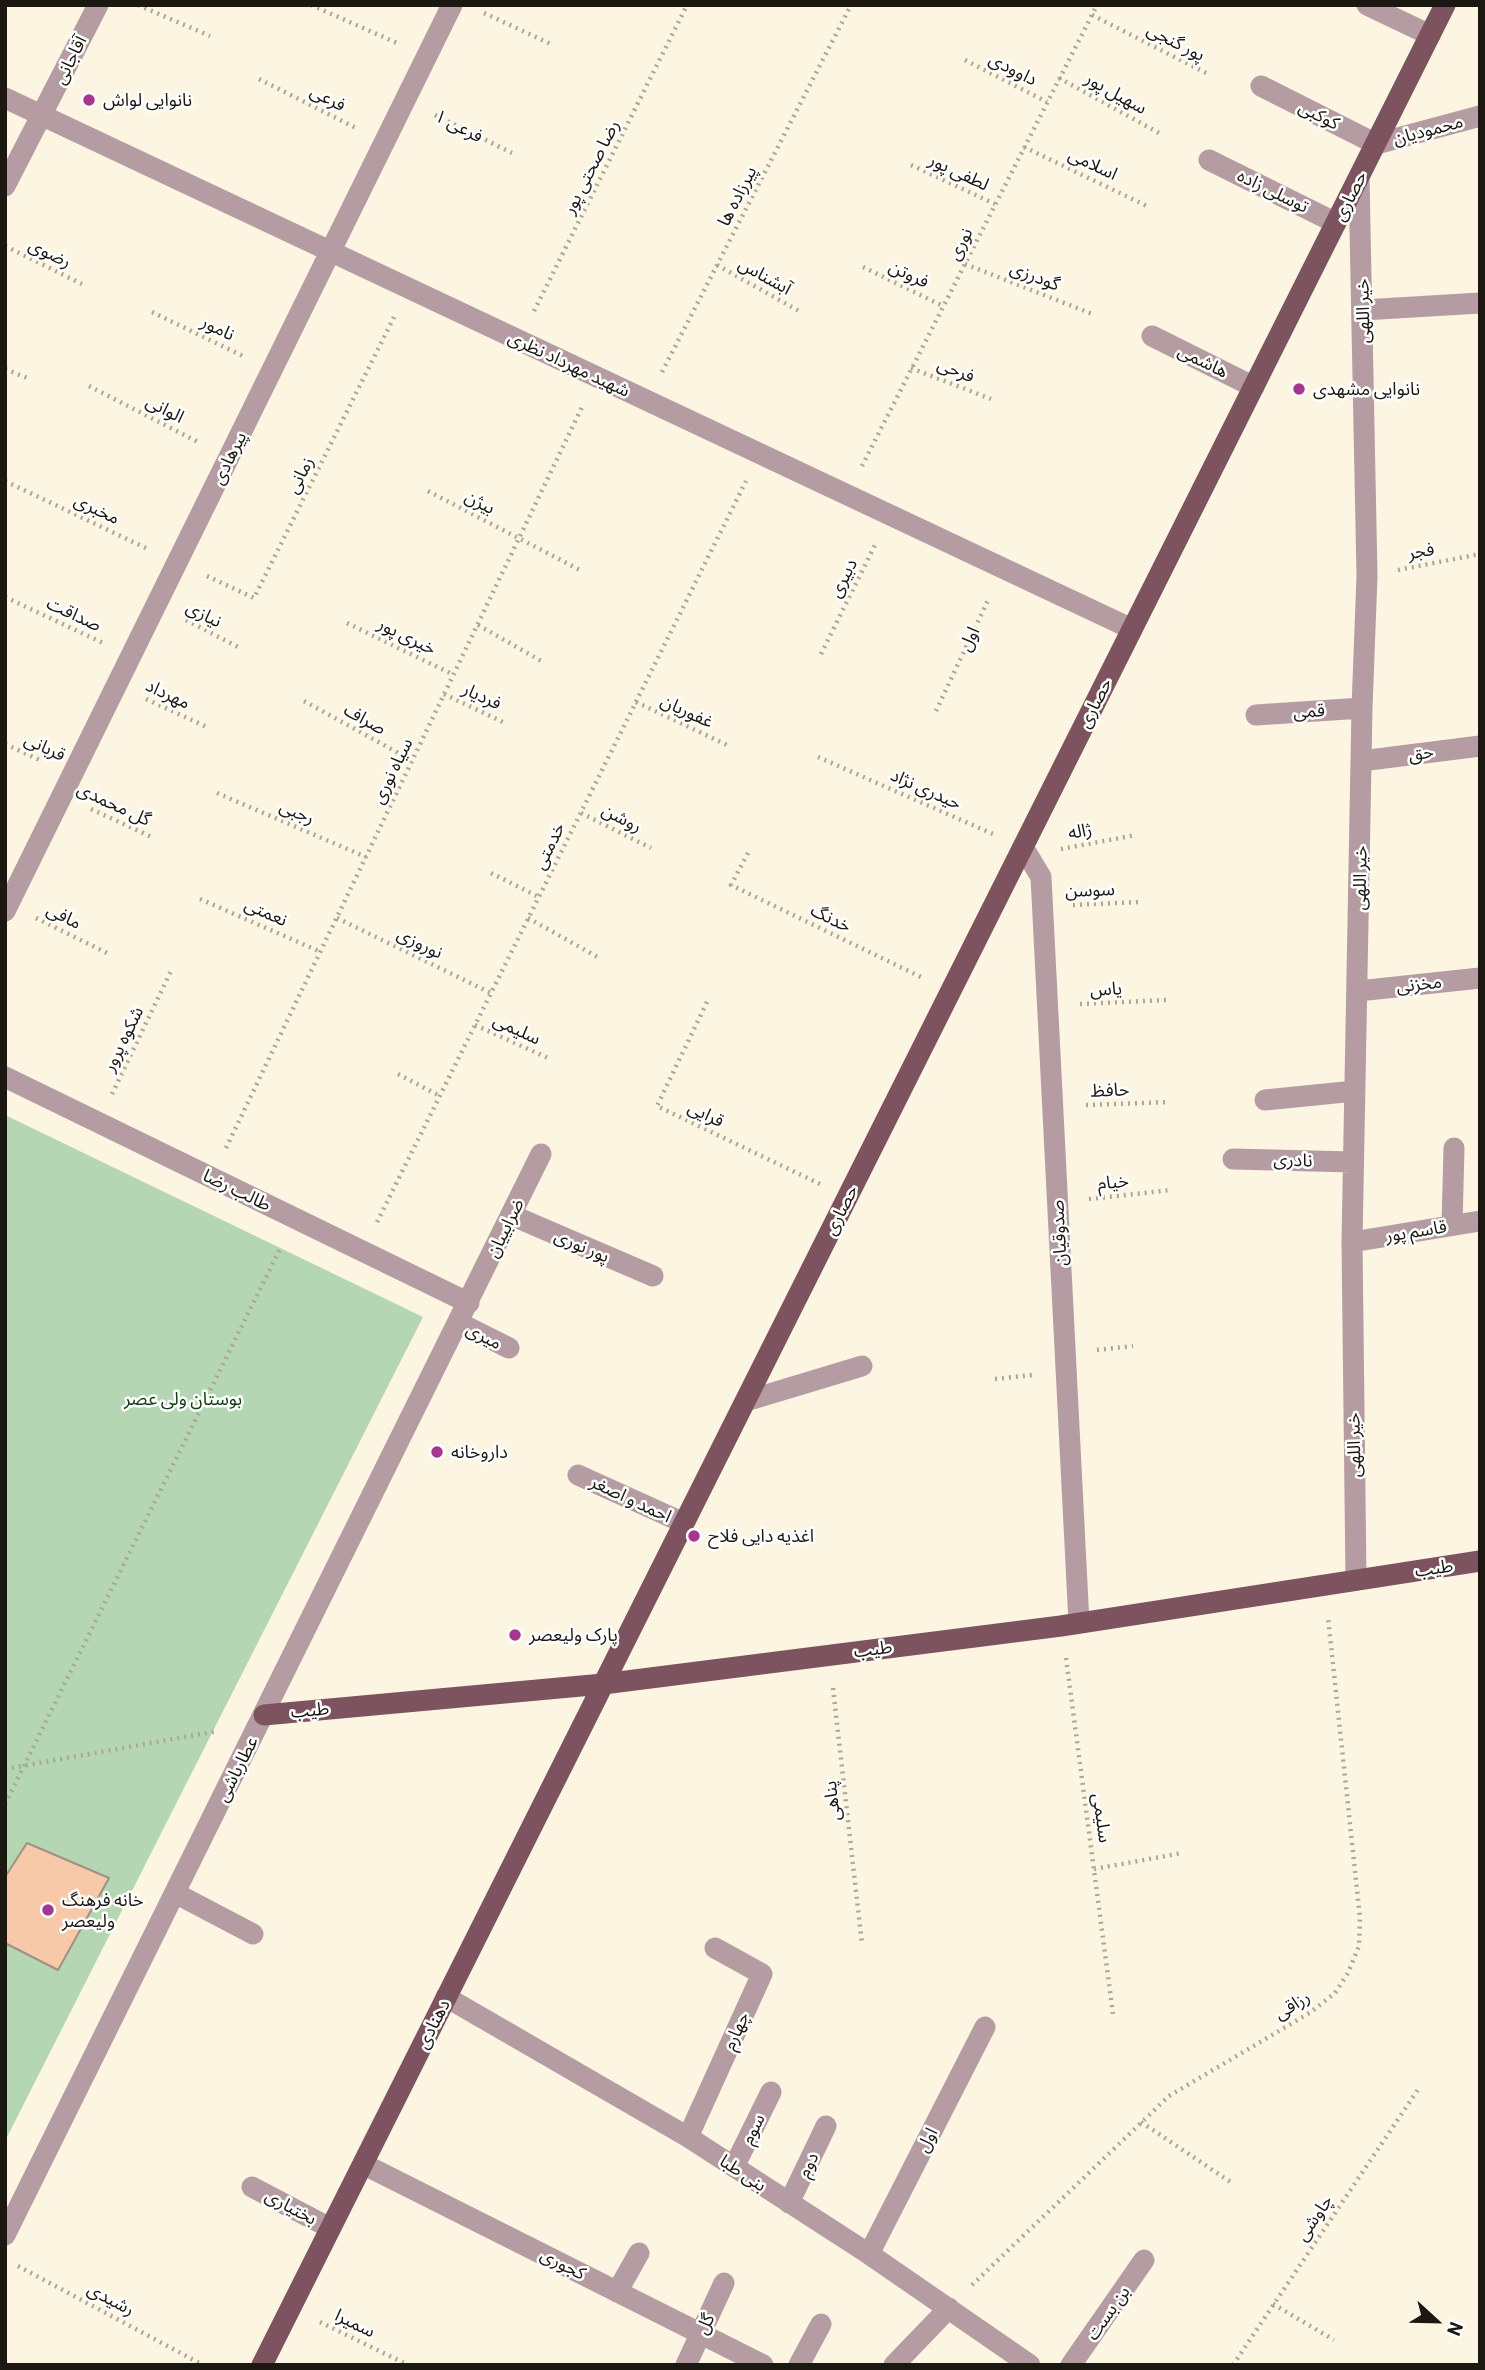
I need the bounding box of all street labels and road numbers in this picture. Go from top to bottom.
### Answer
street label: پور گنجی [1143,18,1209,66]
street label: آقاجانی [49,32,91,88]
street label: داوودی [985,48,1041,90]
street label: سهیل پور [1081,67,1151,119]
street label: فرعی [307,80,349,116]
street label: کوکبی [1295,96,1343,134]
street label: فرعی ۱ [431,105,487,147]
street label: محمودیان [1391,110,1465,150]
street label: رضا صحتی پور [558,116,624,218]
street label: اسلامی [1065,143,1121,185]
street label: لطفی پور [926,149,992,195]
street label: پیرزاده ها [713,162,761,230]
street label: توسلی زاده [1234,165,1312,217]
street label: حصاری [1328,167,1372,225]
street label: نوری [943,224,977,264]
street label: رضوی [25,234,75,272]
street label: آبشناس [735,253,795,299]
street label: فروتن [886,255,932,293]
street label: گودرزی [1007,257,1063,295]
street label: خیر اللهی [1352,278,1374,344]
street label: نامور [198,311,238,345]
street label: شهید مهرداد نظری [505,326,633,402]
street label: هاشمی [1174,340,1232,382]
street label: فرحی [934,353,978,387]
street label: الوانی [142,390,188,428]
street label: پیرهادی [207,428,251,488]
street label: زمانی [282,453,318,497]
street label: بیژن [461,485,499,519]
street label: مخبری [71,489,123,529]
street label: فجر [1406,538,1436,564]
street label: دبیری [824,555,862,601]
street label: صداقت [43,592,105,636]
street label: نیازی [183,596,225,632]
street label: خیری پور [374,613,440,659]
street label: اول [954,623,984,655]
street label: مهرداد [142,674,194,714]
street label: حصاری [1073,674,1117,732]
street label: فردیار [459,678,505,714]
street label: غفوریان [657,689,717,733]
street label: صراف [340,699,390,739]
street label: قمی [1292,699,1326,723]
street label: قربانی [21,728,69,766]
street label: سیاه نوری [367,735,417,807]
street label: حق [1407,741,1435,765]
street label: حیدری نژاد [887,764,965,814]
street label: گل محمدی [74,778,154,830]
street label: رجبی [276,795,318,829]
street label: روشن [598,799,646,837]
street label: ژاله [1066,818,1094,844]
street label: خدمتی [528,819,570,873]
street label: خیر اللهی [1349,845,1371,911]
street label: سوسن [1065,878,1115,902]
street label: نعمتی [241,893,291,931]
street label: مافی [43,898,85,934]
street label: خدنگ [807,899,855,937]
street label: نوروزی [394,923,446,963]
street label: مخزنی [1395,971,1443,997]
street label: یاس [1089,977,1123,1001]
street label: شکوه پرور [98,1003,148,1075]
street label: سلیمی [490,1009,544,1049]
street label: حافظ [1090,1079,1130,1101]
street label: قرایی [684,1096,728,1132]
street label: نادری [1273,1149,1313,1171]
street label: طالب رضا [199,1164,275,1216]
street label: خیام [1096,1170,1130,1194]
street label: حصاری [819,1181,863,1239]
street label: ضرابییان [481,1195,529,1261]
street label: صدوقیان [1046,1199,1072,1267]
street label: قاسم پور [1384,1216,1448,1246]
street label: پور نوری [551,1225,613,1267]
street label: میری [463,1318,505,1354]
street label: خیر اللهی [1343,1412,1365,1478]
street label: احمد و اصغر [587,1471,675,1527]
street label: طیب [1413,1555,1455,1581]
street label: طیب [853,1636,893,1662]
street label: طیب [290,1698,330,1722]
street label: عطارباشی [211,1733,263,1805]
street label: پناهی [819,1780,845,1822]
street label: سلیمی [1088,1792,1116,1844]
street label: رزاقی [1270,1986,1314,2024]
street label: دهنادی [411,1996,455,2052]
street label: چهارم [718,2009,754,2053]
street label: سوم [736,2110,770,2148]
street label: اول [912,2124,942,2156]
street label: دوم [793,2149,823,2181]
street label: بنی طبا [716,2150,770,2196]
street label: بختیاری [262,2184,320,2230]
street label: چاوشی [1291,2191,1337,2245]
street label: کجوری [537,2244,589,2284]
street label: رشیدی [84,2278,138,2320]
street label: بن بست [1082,2282,1134,2344]
street label: سمیرا [331,2304,379,2342]
street label: گل [691,2310,719,2338]

